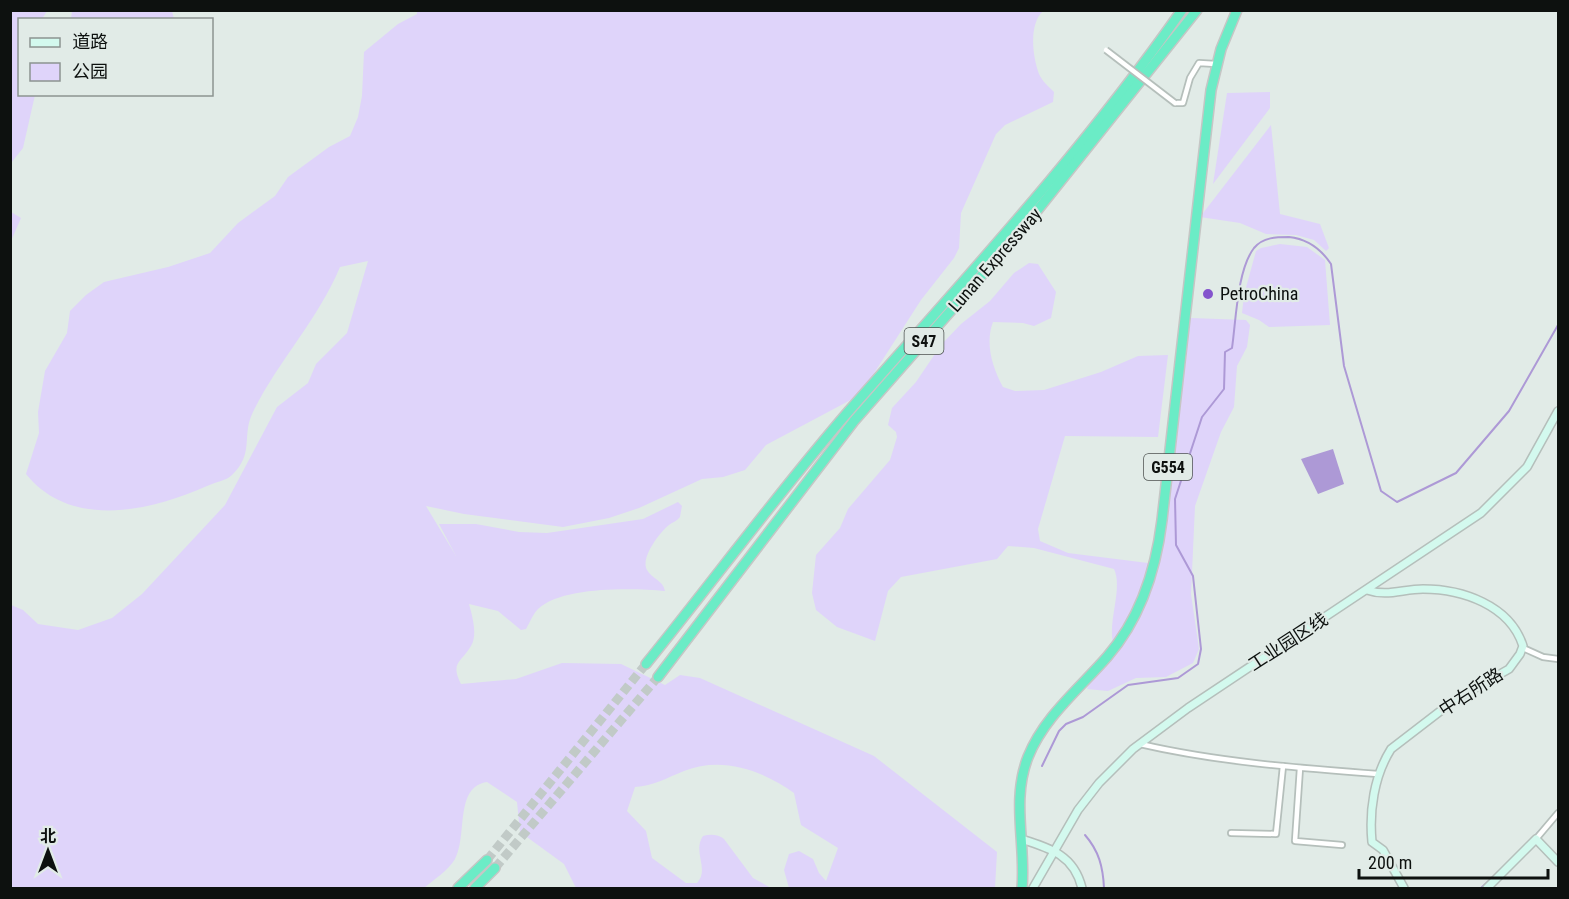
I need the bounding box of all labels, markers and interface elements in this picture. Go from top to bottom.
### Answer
legend [18,18,213,96]
text: 道路 [72,31,108,52]
text: 公园 [72,61,108,82]
street label: Lunan Expressway [944,203,1046,316]
place label: PetroChina [1220,283,1298,304]
marker: PetroChina [1201,287,1215,301]
road number: S47 [904,328,944,354]
road number: G554 [1144,454,1192,480]
street label: 工业园区线 [1244,608,1331,675]
street label: 中右所路 [1435,663,1507,720]
north arrow [18,821,78,881]
text: 北 [40,827,56,846]
scale bar [1359,842,1548,880]
text: 200 m [1368,852,1412,873]

